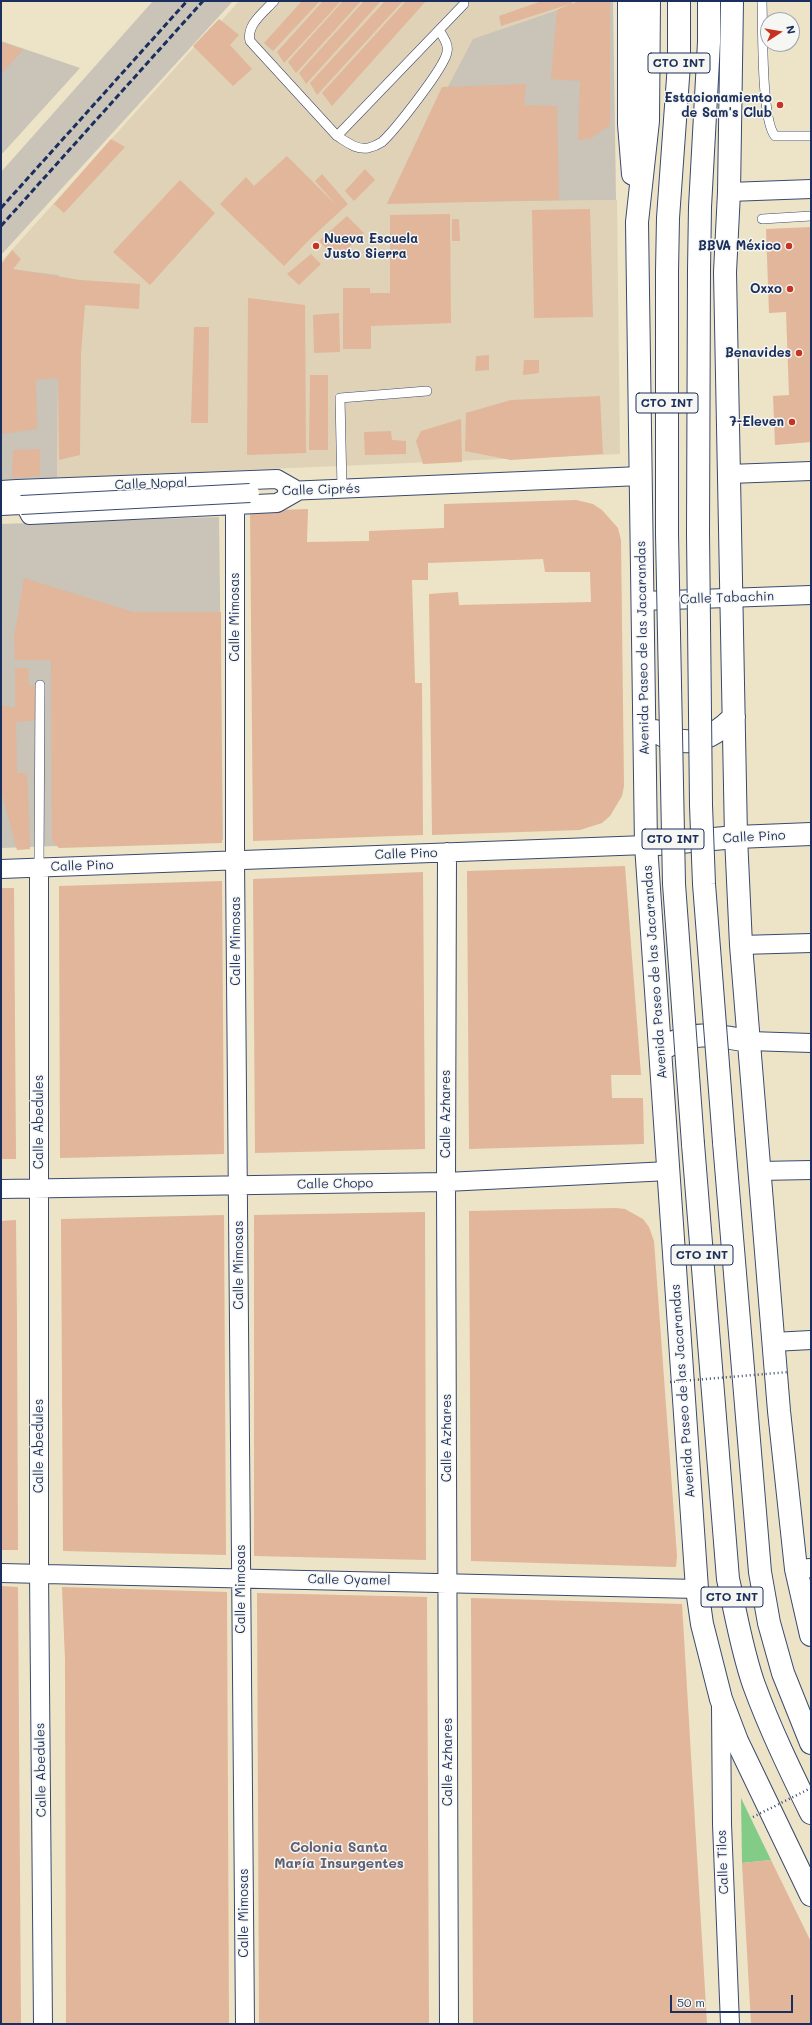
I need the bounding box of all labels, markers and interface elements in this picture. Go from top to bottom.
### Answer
north arrow [760,12,800,52]
text: N [783,24,799,35]
road number: CTO INT [648,53,710,73]
place label: Estacionamiento de Sam's Club [664,90,772,121]
marker: Estacionamiento de Sam's Club [775,100,785,110]
place label: Nueva Escuela Justo Sierra [324,231,418,262]
place label: BBVA México [698,238,781,254]
marker: Nueva Escuela Justo Sierra [311,241,321,251]
marker: BBVA México [784,241,794,251]
place label: Oxxo [750,281,782,297]
marker: Oxxo [785,284,795,294]
place label: Benavides [725,345,791,361]
marker: Benavides [794,348,804,358]
road number: CTO INT [636,393,698,413]
place label: 7-Eleven [729,414,784,430]
marker: 7-Eleven [787,417,797,427]
street label: Calle Nopal [114,475,188,493]
street label: Calle Ciprés [281,481,361,499]
street label: Avenida Paseo de las Jacarandas [633,541,653,755]
street label: Calle Mimosas [227,572,243,662]
street label: Calle Tabachin [680,589,774,607]
street label: Calle Pino [722,828,786,846]
road number: CTO INT [642,829,704,849]
street label: Calle Pino [374,845,438,863]
street label: Calle Pino [50,857,114,875]
street label: Avenida Paseo de las Jacarandas [640,865,670,1079]
street label: Calle Mimosas [228,896,244,986]
street label: Calle Azhares [438,1070,454,1158]
street label: Calle Abedules [31,1075,47,1169]
street label: Calle Chopo [297,1176,373,1192]
street label: Calle Mimosas [231,1220,247,1310]
road number: CTO INT [671,1245,733,1265]
street label: Avenida Paseo de las Jacarandas [668,1284,698,1498]
street label: Calle Azhares [439,1394,455,1482]
street label: Calle Abedules [31,1399,47,1493]
street label: Calle Mimosas [233,1544,249,1634]
street label: Calle Oyamel [307,1571,391,1589]
road number: CTO INT [701,1587,763,1607]
street label: Calle Azhares [440,1718,456,1806]
street label: Calle Abedules [32,1723,50,1817]
street label: Calle Tilos [714,1829,732,1895]
district label: Colonia Santa María Insurgentes [274,1840,404,1872]
street label: Calle Mimosas [236,1868,252,1958]
scale bar [672,1987,795,2013]
text: 50 m [677,1994,705,2010]

